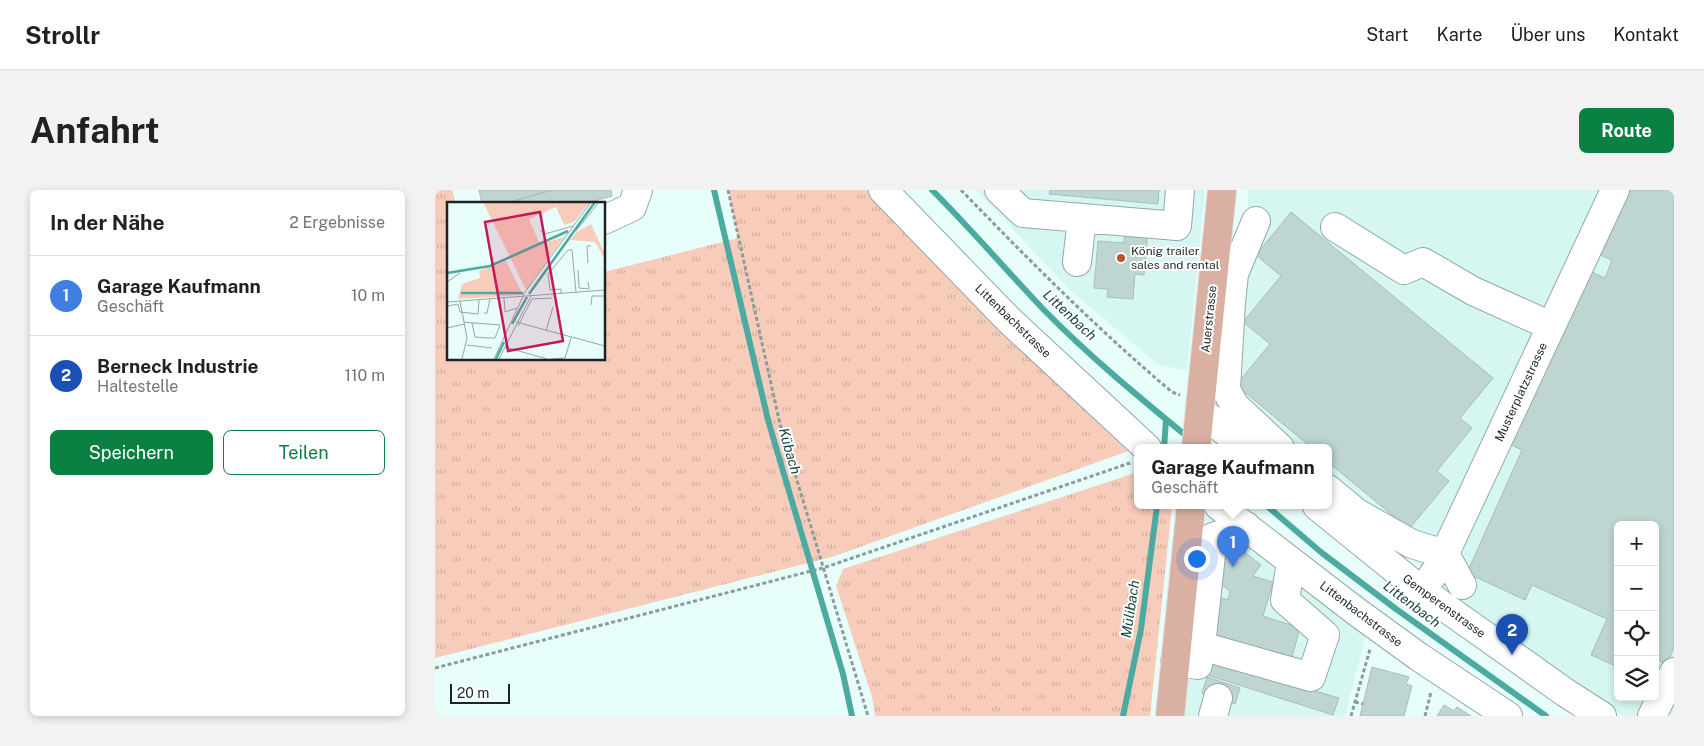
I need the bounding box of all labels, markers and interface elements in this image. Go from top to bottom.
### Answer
text: Strollr [25,21,100,49]
text: Start [1366,24,1409,45]
text: Karte [1437,24,1482,45]
text: Über uns [1510,24,1585,45]
text: Kontakt [1613,24,1679,45]
button: Route [1579,108,1674,153]
text: Anfahrt [30,110,160,151]
inset map [447,202,605,360]
text: In der Nähe [50,210,165,235]
text: 2 Ergebnisse [289,213,385,232]
place label: König trailer sales and rental [1131,244,1220,272]
marker: König trailer sales and rental [1115,252,1127,264]
text: Garage Kaufmann [97,275,261,297]
street label: Littenbachstrasse [972,281,1054,361]
street label: Auerstrasse [1199,285,1220,353]
text: 1 [63,286,69,305]
text: 10 m [351,286,385,305]
water label: Littenbach [1040,286,1100,344]
text: Geschäft [97,297,164,316]
street label: Musterplatzstrasse [1492,340,1550,444]
text: Berneck Industrie [97,355,258,377]
text: 2 [61,366,71,385]
text: 110 m [344,366,385,385]
text: Haltestelle [97,377,178,396]
water label: Kübach [776,426,804,476]
button: Speichern [50,430,213,475]
button: Teilen [223,430,385,475]
popup [1134,444,1332,509]
text: Garage Kaufmann [1151,456,1315,478]
text: Geschäft [1151,478,1218,497]
map controls [1614,521,1659,701]
button: + [1614,521,1659,566]
pin: 1 [1217,526,1249,567]
your location [1184,546,1210,572]
button: − [1614,566,1659,611]
street label: Gemperenstrasse [1400,571,1488,641]
water label: Littenbach [1380,577,1444,631]
street label: Littenbachstrasse [1317,578,1405,650]
water label: Mülibach [1118,579,1142,639]
button: locate [1614,611,1659,656]
pin: 2 [1496,614,1528,655]
button: layers [1614,656,1659,701]
scale bar [450,681,510,704]
text: 20 m [457,685,489,701]

